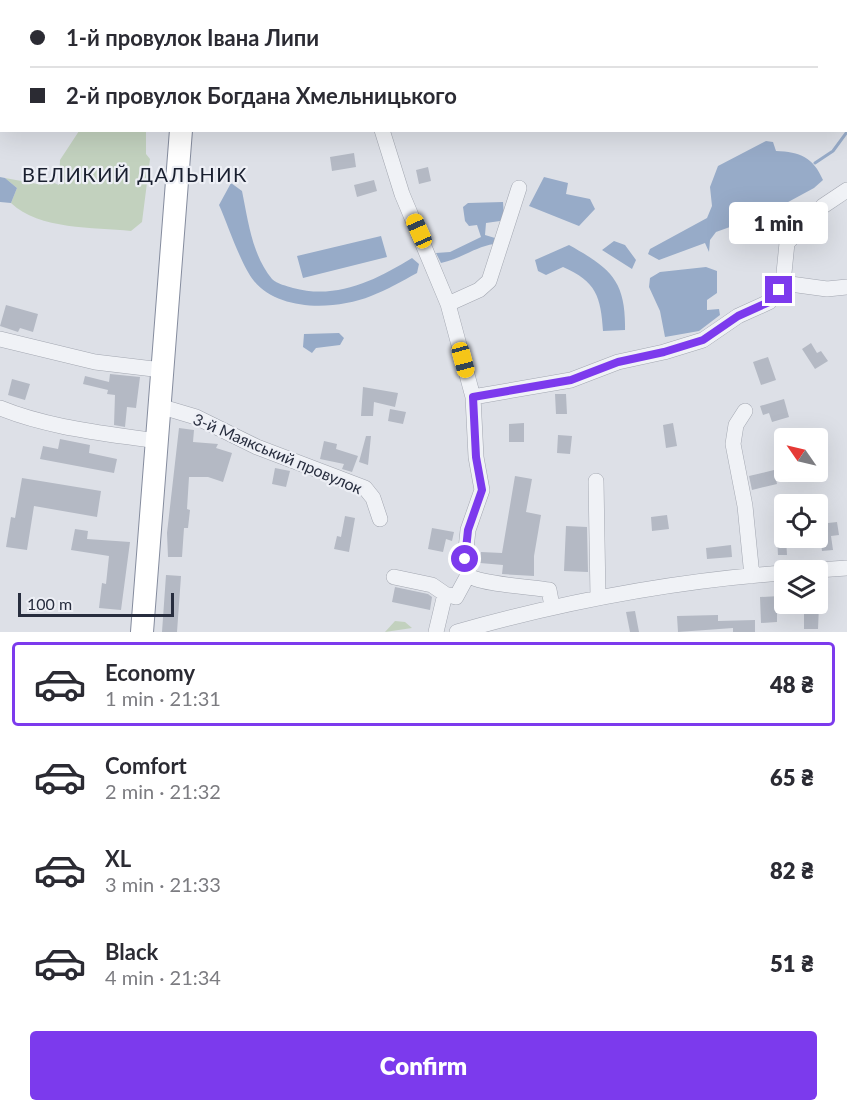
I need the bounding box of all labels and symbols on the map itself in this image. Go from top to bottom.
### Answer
district label: ВЕЛИКИЙ ДАЛЬНИК [22,162,248,186]
callout: 1 min [730,203,828,245]
car [403,211,435,251]
route end [765,276,792,303]
car [450,340,476,380]
street label: 3-й Маякський провулок [191,409,366,498]
north arrow [774,428,828,482]
route start [451,545,478,572]
scale bar [18,590,174,618]

